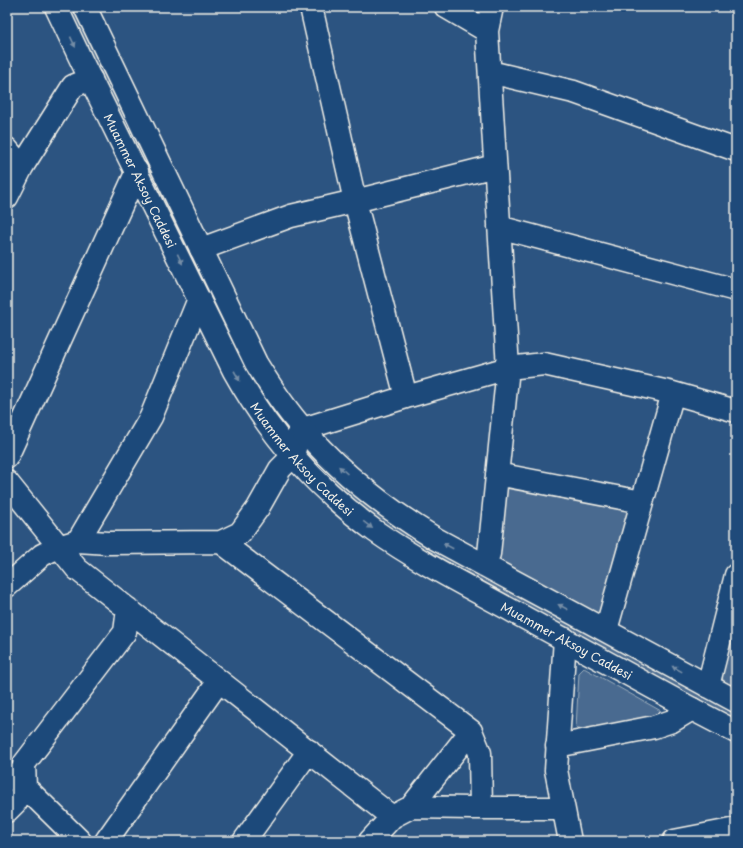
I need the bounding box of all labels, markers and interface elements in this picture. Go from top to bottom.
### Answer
one-way arrow [70,37,76,48]
street label: Muammer Aksoy Caddesi [100,110,181,251]
one-way arrow [177,254,183,265]
one-way arrow [234,370,240,382]
street label: Muammer Aksoy Caddesi [246,398,358,520]
one-way arrow [338,465,348,474]
one-way arrow [362,521,373,530]
one-way arrow [442,542,454,549]
street label: Muammer Aksoy Caddesi [498,597,636,684]
one-way arrow [557,604,569,610]
one-way arrow [671,666,683,672]

